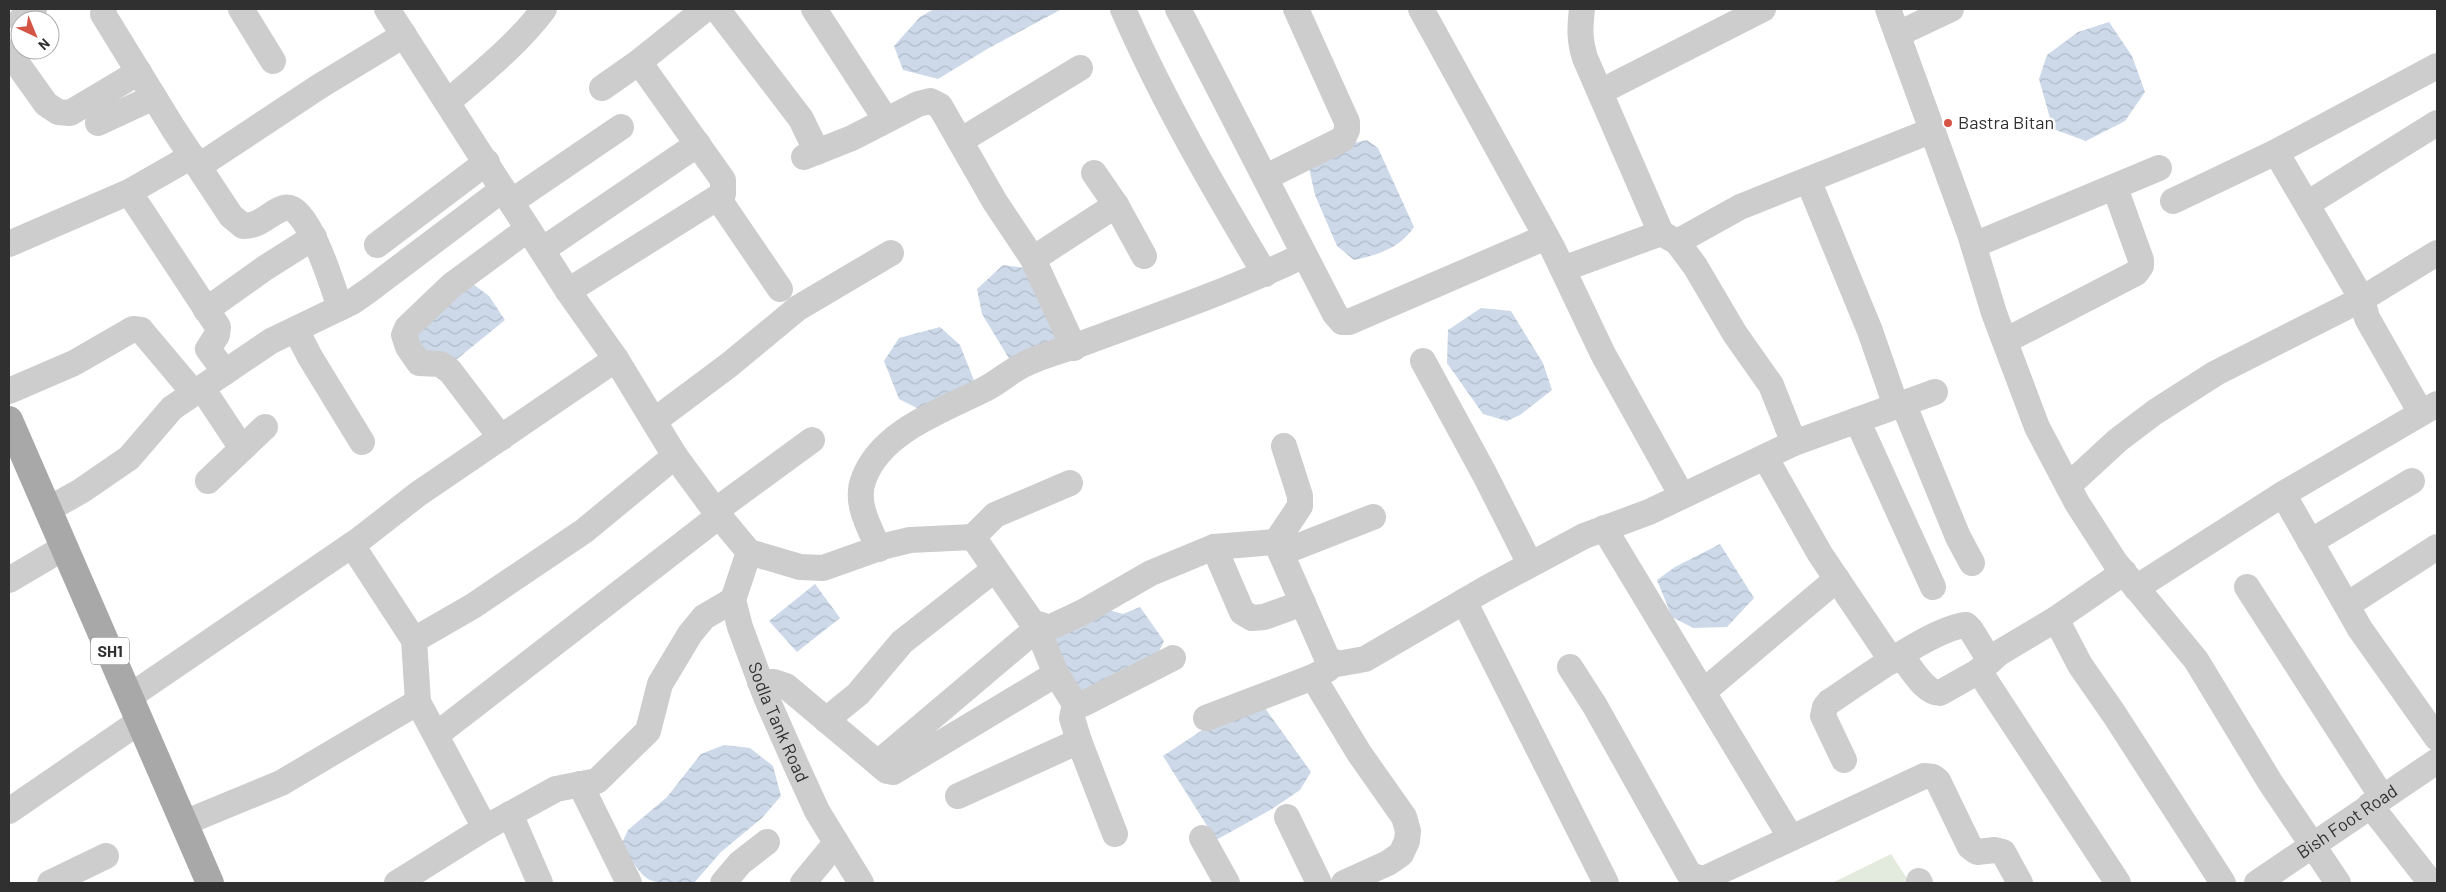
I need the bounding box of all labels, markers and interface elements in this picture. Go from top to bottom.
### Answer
north arrow [10,10,60,60]
text: N [35,35,54,54]
place label: Bastra Bitan [1958,111,2054,133]
marker: Bastra Bitan [1942,117,1954,129]
road number: SH1 [91,637,129,664]
street label: Sodla Tank Road [744,659,814,785]
street label: Bish Foot Road [2292,779,2401,863]

